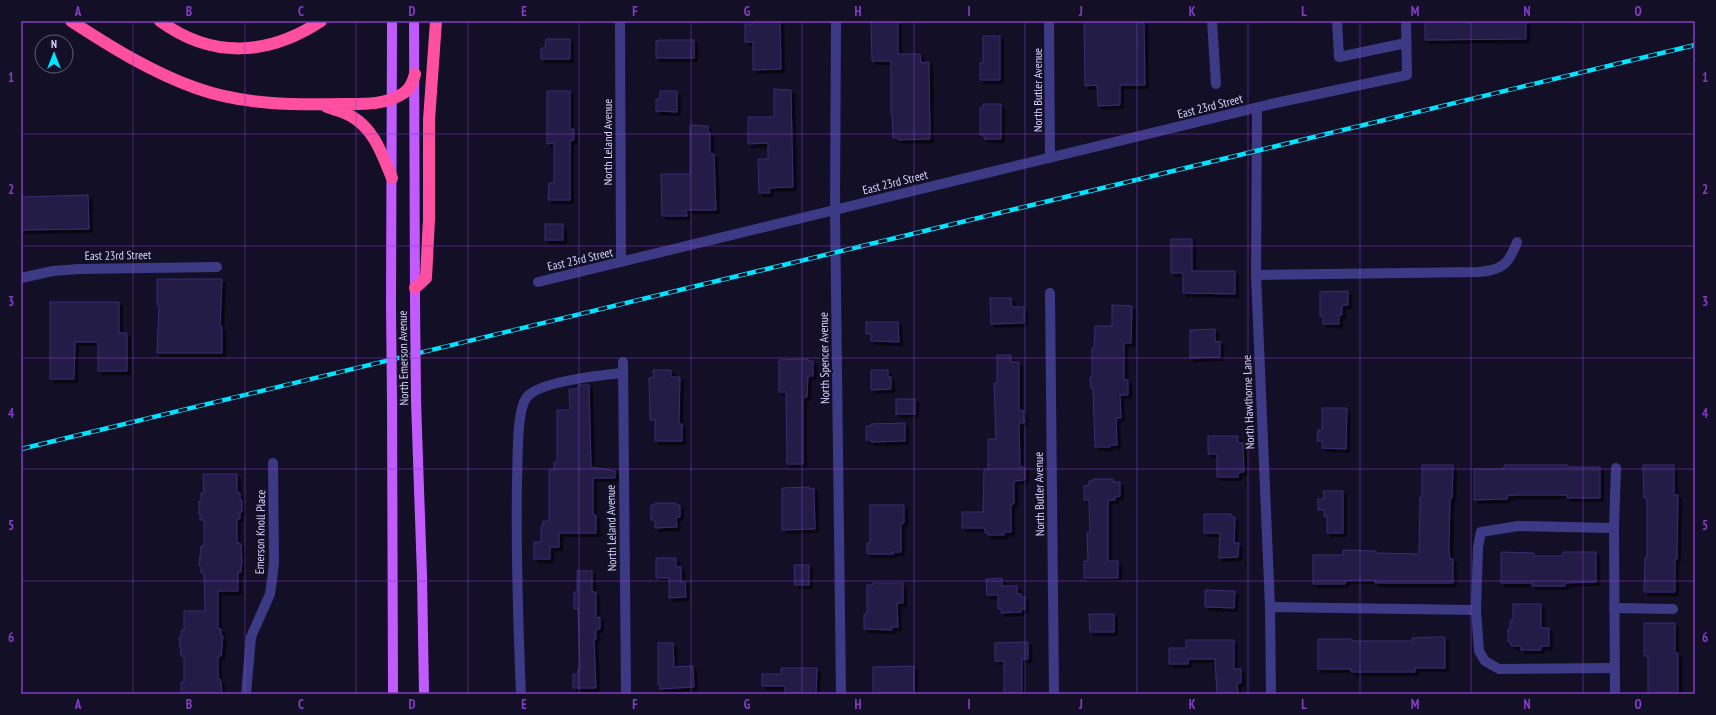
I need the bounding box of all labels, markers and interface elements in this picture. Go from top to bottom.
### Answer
text: A [74,3,82,20]
text: B [186,3,192,20]
text: C [298,3,304,20]
text: D [409,3,416,20]
text: E [521,3,527,20]
text: F [632,3,638,20]
text: G [744,3,751,20]
text: H [855,3,862,20]
text: I [967,3,971,20]
text: J [1078,3,1083,20]
text: K [1189,3,1196,20]
text: L [1301,3,1307,20]
text: M [1411,3,1420,20]
text: N [1523,3,1531,20]
text: O [1634,3,1642,20]
north arrow [34,34,74,74]
text: N [51,37,57,51]
street label: North Butler Avenue [1030,48,1045,132]
text: 1 [8,69,14,86]
text: 1 [1702,69,1708,86]
street label: East 23rd Street [1176,91,1245,121]
street label: North Leland Avenue [600,99,615,185]
street label: East 23rd Street [861,167,930,197]
text: 2 [8,181,14,198]
text: 2 [1702,181,1708,198]
street label: East 23rd Street [546,244,615,274]
street label: East 23rd Street [85,247,152,263]
text: 3 [8,293,14,310]
text: 3 [1702,293,1708,310]
street label: North Emerson Avenue [395,311,411,405]
street label: North Spencer Avenue [816,312,832,404]
street label: North Hawthorne Lane [1239,355,1257,449]
text: 4 [8,405,15,422]
text: 4 [1702,405,1709,422]
street label: North Butler Avenue [1031,452,1047,536]
street label: North Leland Avenue [603,485,619,571]
street label: Emerson Knoll Place [252,490,268,574]
text: 5 [8,517,14,534]
text: 5 [1702,517,1708,534]
text: 6 [8,629,14,646]
text: 6 [1702,629,1708,646]
text: A [74,696,82,713]
text: B [186,696,192,713]
text: C [298,696,304,713]
text: D [409,696,416,713]
text: E [521,696,527,713]
text: F [632,696,638,713]
text: G [744,696,751,713]
text: H [855,696,862,713]
text: I [967,696,971,713]
text: J [1078,696,1083,713]
text: K [1189,696,1196,713]
text: L [1301,696,1307,713]
text: M [1411,696,1420,713]
text: N [1523,696,1531,713]
text: O [1634,696,1642,713]

